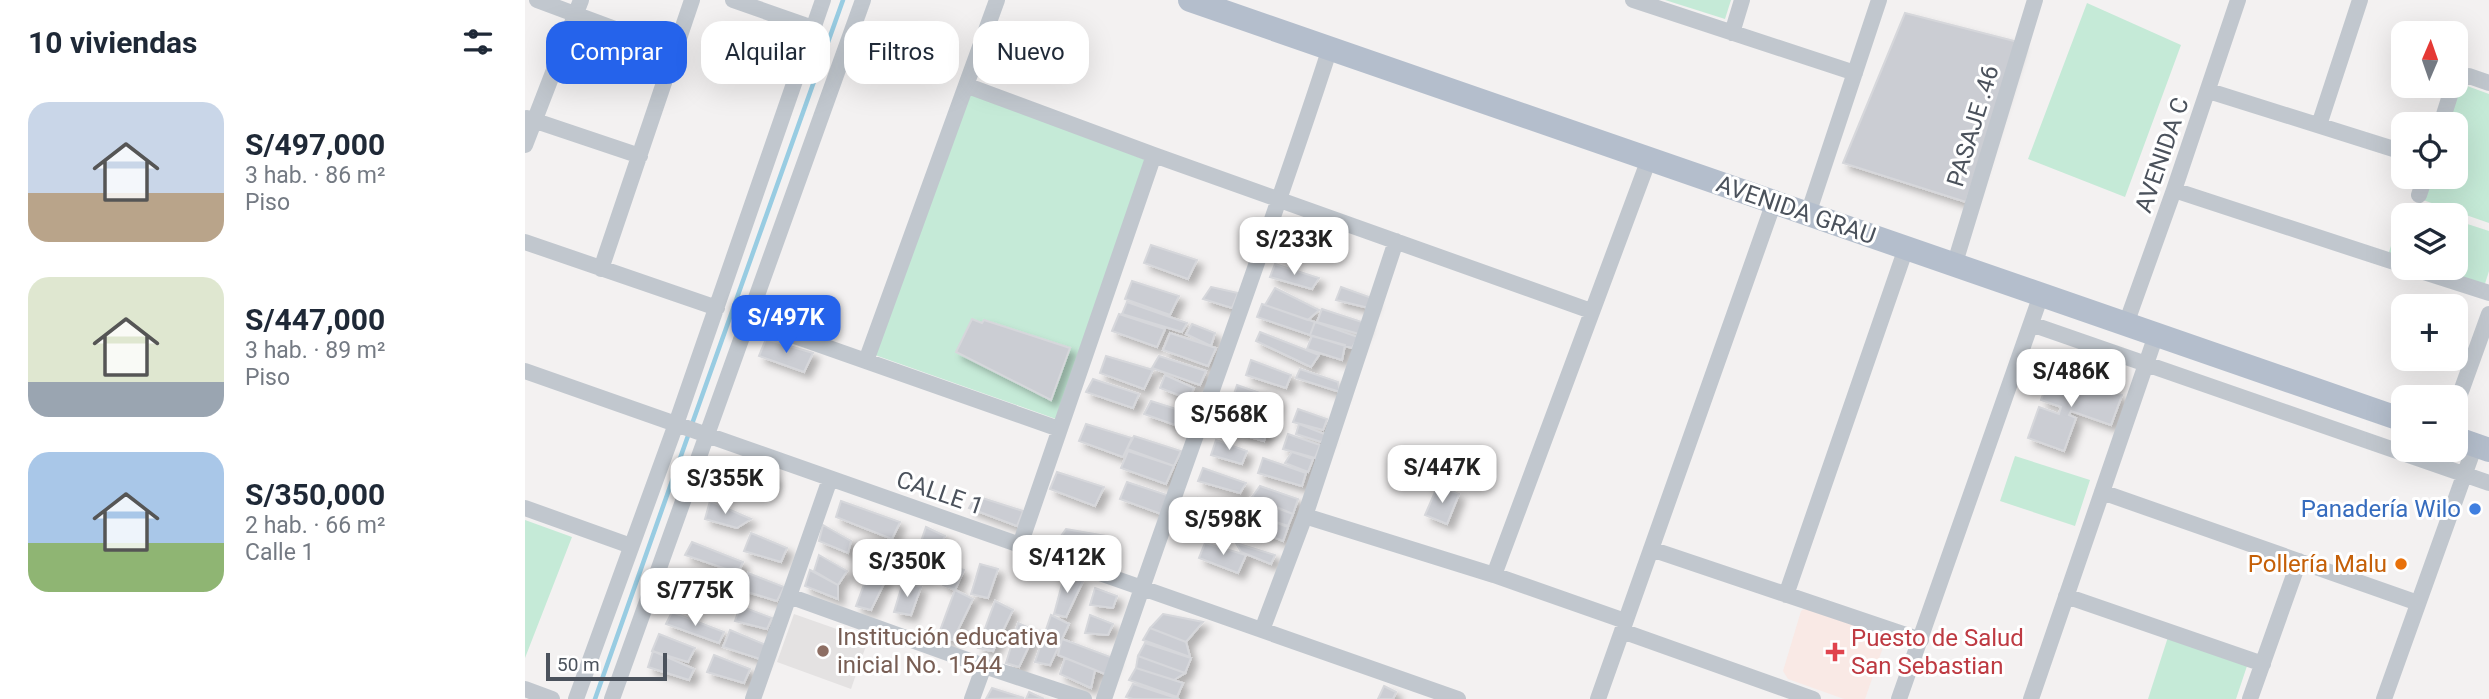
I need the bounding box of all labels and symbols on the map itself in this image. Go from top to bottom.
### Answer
north arrow [2391,21,2467,98]
street label: PASAJE .46 [1941,62,2005,190]
street label: AVENIDA C [2129,94,2195,216]
street label: AVENIDA GRAU [1713,170,1879,250]
pin: S/233K [1237,218,1351,277]
pin: S/497K [729,296,843,355]
pin: S/486K [2014,350,2128,409]
pin: S/568K [1172,392,1286,452]
pin: S/447K [1385,446,1499,505]
pin: S/355K [668,456,782,516]
street label: CALLE 1 [893,465,987,521]
place label: Panadería Wilo [2301,495,2461,523]
pin: S/598K [1166,498,1280,557]
marker: Panadería Wilo [2467,501,2483,517]
pin: S/412K [1010,536,1124,595]
pin: S/350K [850,540,964,599]
place label: Pollería Malu [2248,550,2387,578]
marker: Pollería Malu [2393,556,2409,572]
pin: S/775K [638,568,752,628]
place label: Institución educativa inicial No. 1544 [837,623,1059,679]
place label: Puesto de Salud San Sebastian [1851,624,2024,680]
marker: Puesto de Salud San Sebastian [1825,642,1845,662]
marker: Institución educativa inicial No. 1544 [815,643,831,659]
scale bar [546,650,667,682]

